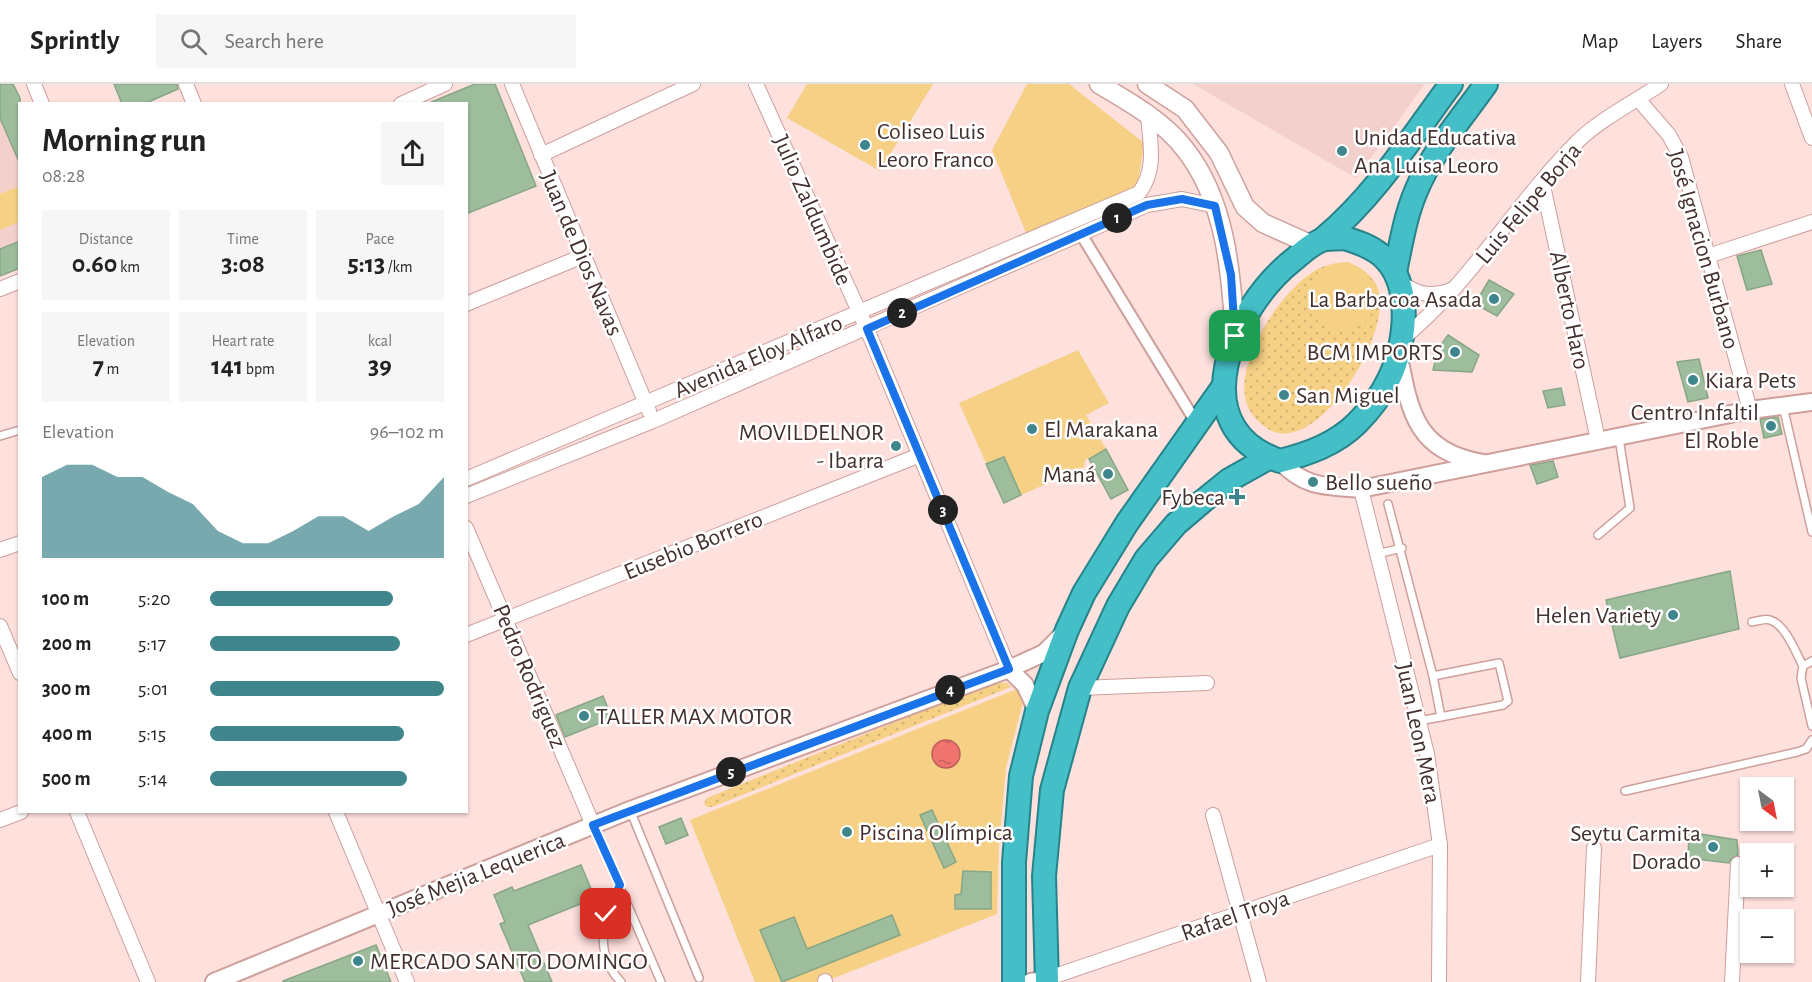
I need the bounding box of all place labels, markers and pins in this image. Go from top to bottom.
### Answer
place label: Coliseo Luis Leoro Franco [877,120,994,172]
place label: Unidad Educativa Ana Luisa Leoro [1354,126,1517,178]
marker: Coliseo Luis Leoro Franco [858,138,872,152]
marker: Unidad Educativa Ana Luisa Leoro [1335,144,1349,158]
pin: 1 [1102,203,1132,233]
place label: La Barbacoa Asada [1309,288,1482,312]
marker: La Barbacoa Asada [1487,292,1501,306]
pin: 2 [887,298,917,328]
pin [1209,310,1260,361]
place label: BCM IMPORTS [1307,341,1443,365]
marker: BCM IMPORTS [1448,345,1462,359]
place label: Kiara Pets [1705,369,1796,393]
marker: Kiara Pets [1686,373,1700,387]
place label: San Miguel [1296,384,1400,408]
marker: San Miguel [1277,388,1291,402]
place label: Centro Infaltil El Roble [1631,401,1759,453]
place label: El Marakana [1044,418,1158,442]
marker: Centro Infaltil El Roble [1764,419,1778,433]
place label: MOVILDELNOR - Ibarra [739,421,884,473]
marker: El Marakana [1025,422,1039,436]
marker: MOVILDELNOR - Ibarra [889,439,903,453]
place label: Maná [1043,463,1096,487]
marker: Maná [1101,467,1115,481]
place label: Bello sueño [1325,471,1433,495]
marker: Bello sueño [1306,475,1320,489]
place label: Fybeca [1161,486,1225,510]
marker: Fybeca [1230,490,1244,504]
pin: 3 [928,495,958,525]
place label: Helen Variety [1535,604,1661,628]
marker: Helen Variety [1666,608,1680,622]
pin: 4 [935,675,965,705]
place label: TALLER MAX MOTOR [596,705,792,729]
marker: TALLER MAX MOTOR [577,709,591,723]
pin: 5 [716,757,746,787]
place label: Piscina Olímpica [859,821,1013,845]
place label: Seytu Carmita Dorado [1570,822,1701,874]
marker: Piscina Olímpica [840,825,854,839]
marker: Seytu Carmita Dorado [1706,840,1720,854]
pin [580,888,631,939]
place label: MERCADO SANTO DOMINGO [370,950,648,974]
marker: MERCADO SANTO DOMINGO [351,954,365,968]

